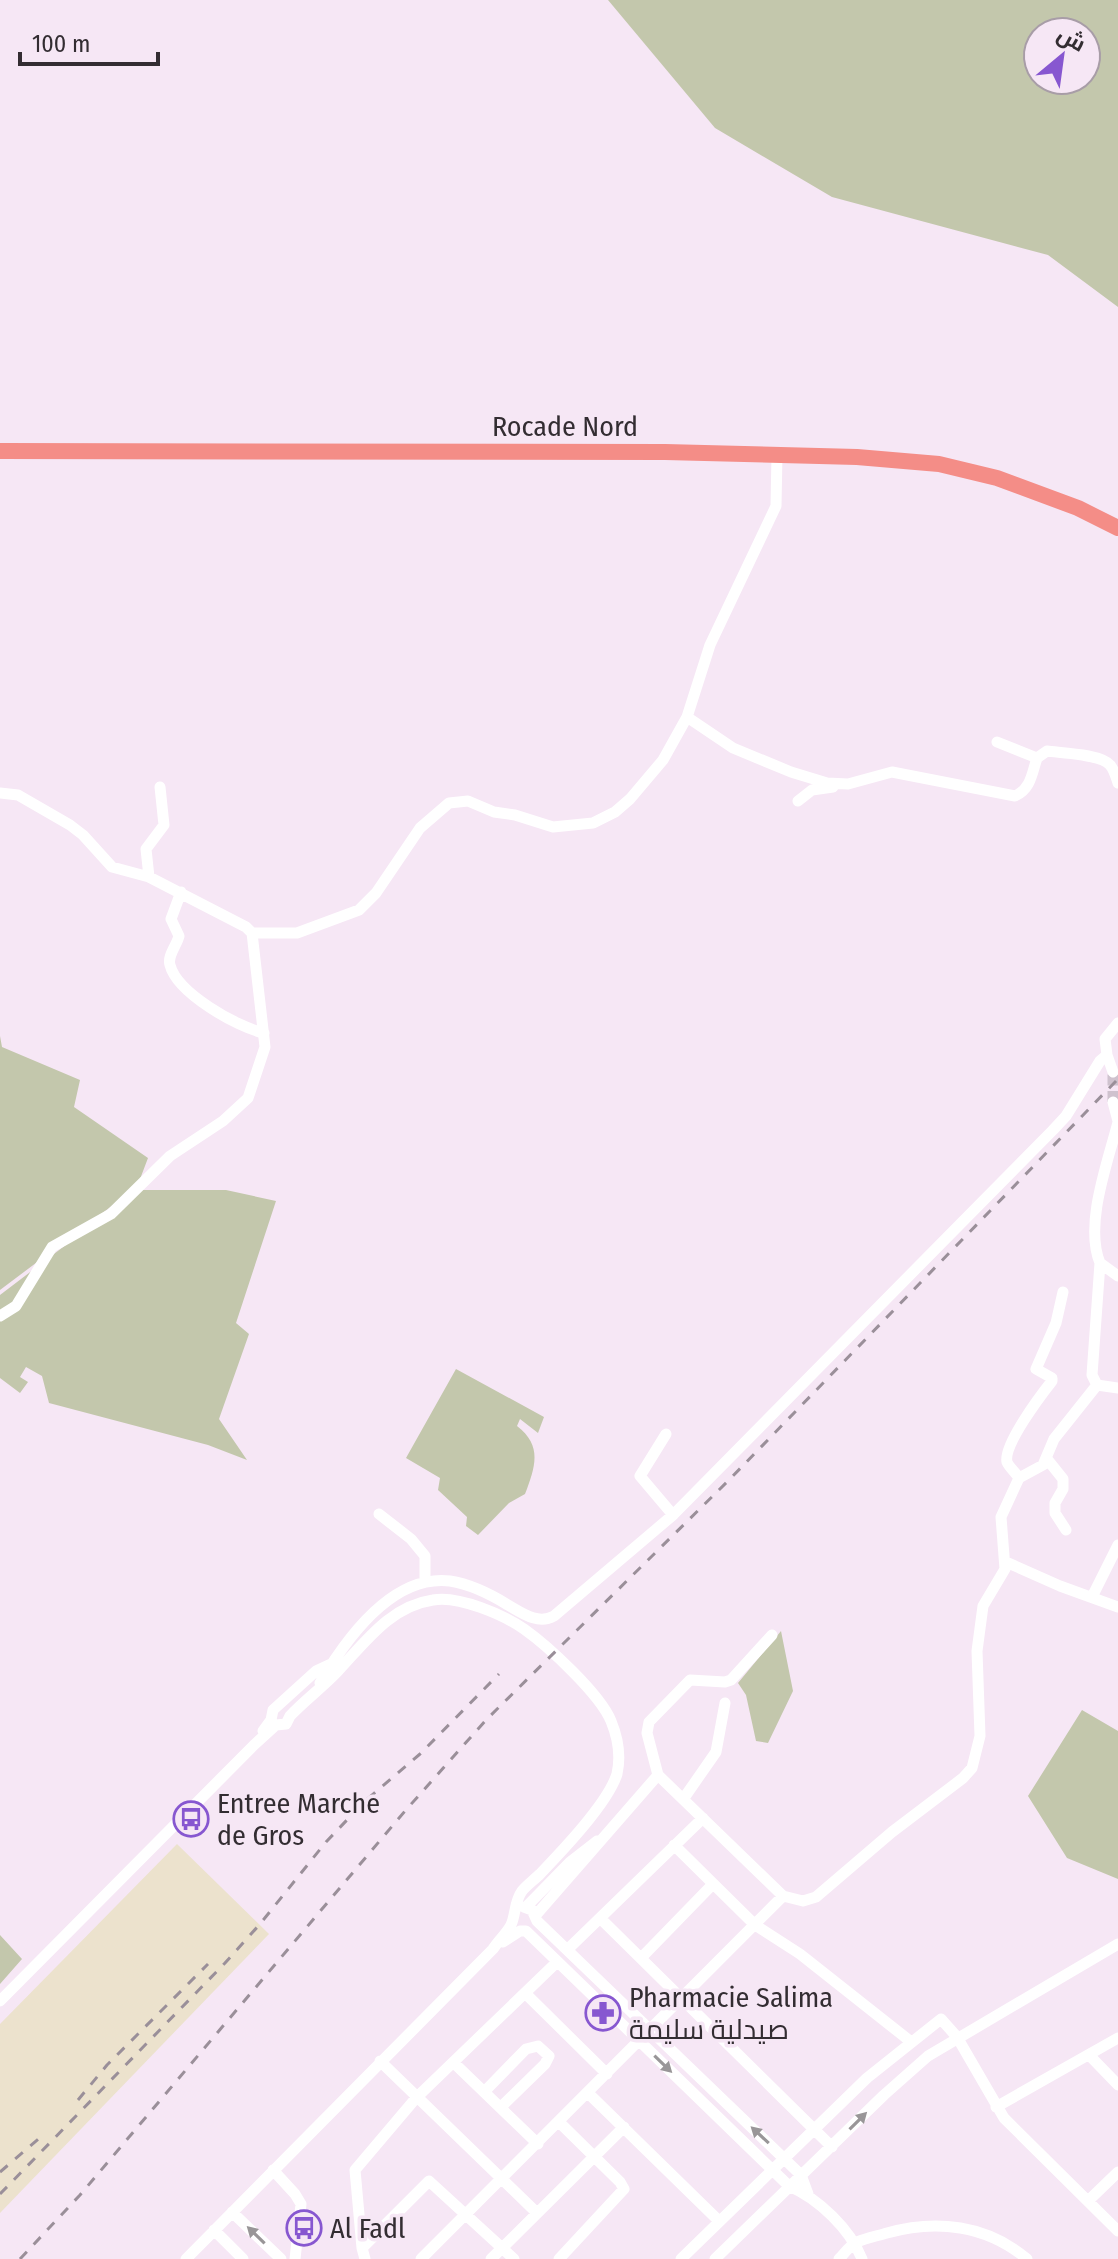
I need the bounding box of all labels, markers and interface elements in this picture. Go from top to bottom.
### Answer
scale bar [20,16,158,66]
north arrow [1022,16,1102,96]
text: ش [1053,20,1090,58]
text: 100 m [32,30,90,58]
street label: Rocade Nord [492,410,638,443]
place label: Entree Marche de Gros [217,1787,380,1852]
bus stop icon: Entree Marche de Gros [172,1800,210,1838]
place label: Pharmacie Salima صيدلية سليمة [629,1981,833,2046]
pharmacy icon: Pharmacie Salima صيدلية سليمة [584,1994,622,2032]
one-way arrow [653,2054,672,2072]
one-way arrow [848,2112,867,2131]
one-way arrow [751,2127,770,2145]
bus stop icon: Al Fadl [285,2209,323,2247]
place label: Al Fadl [330,2212,405,2245]
one-way arrow [247,2227,266,2245]

